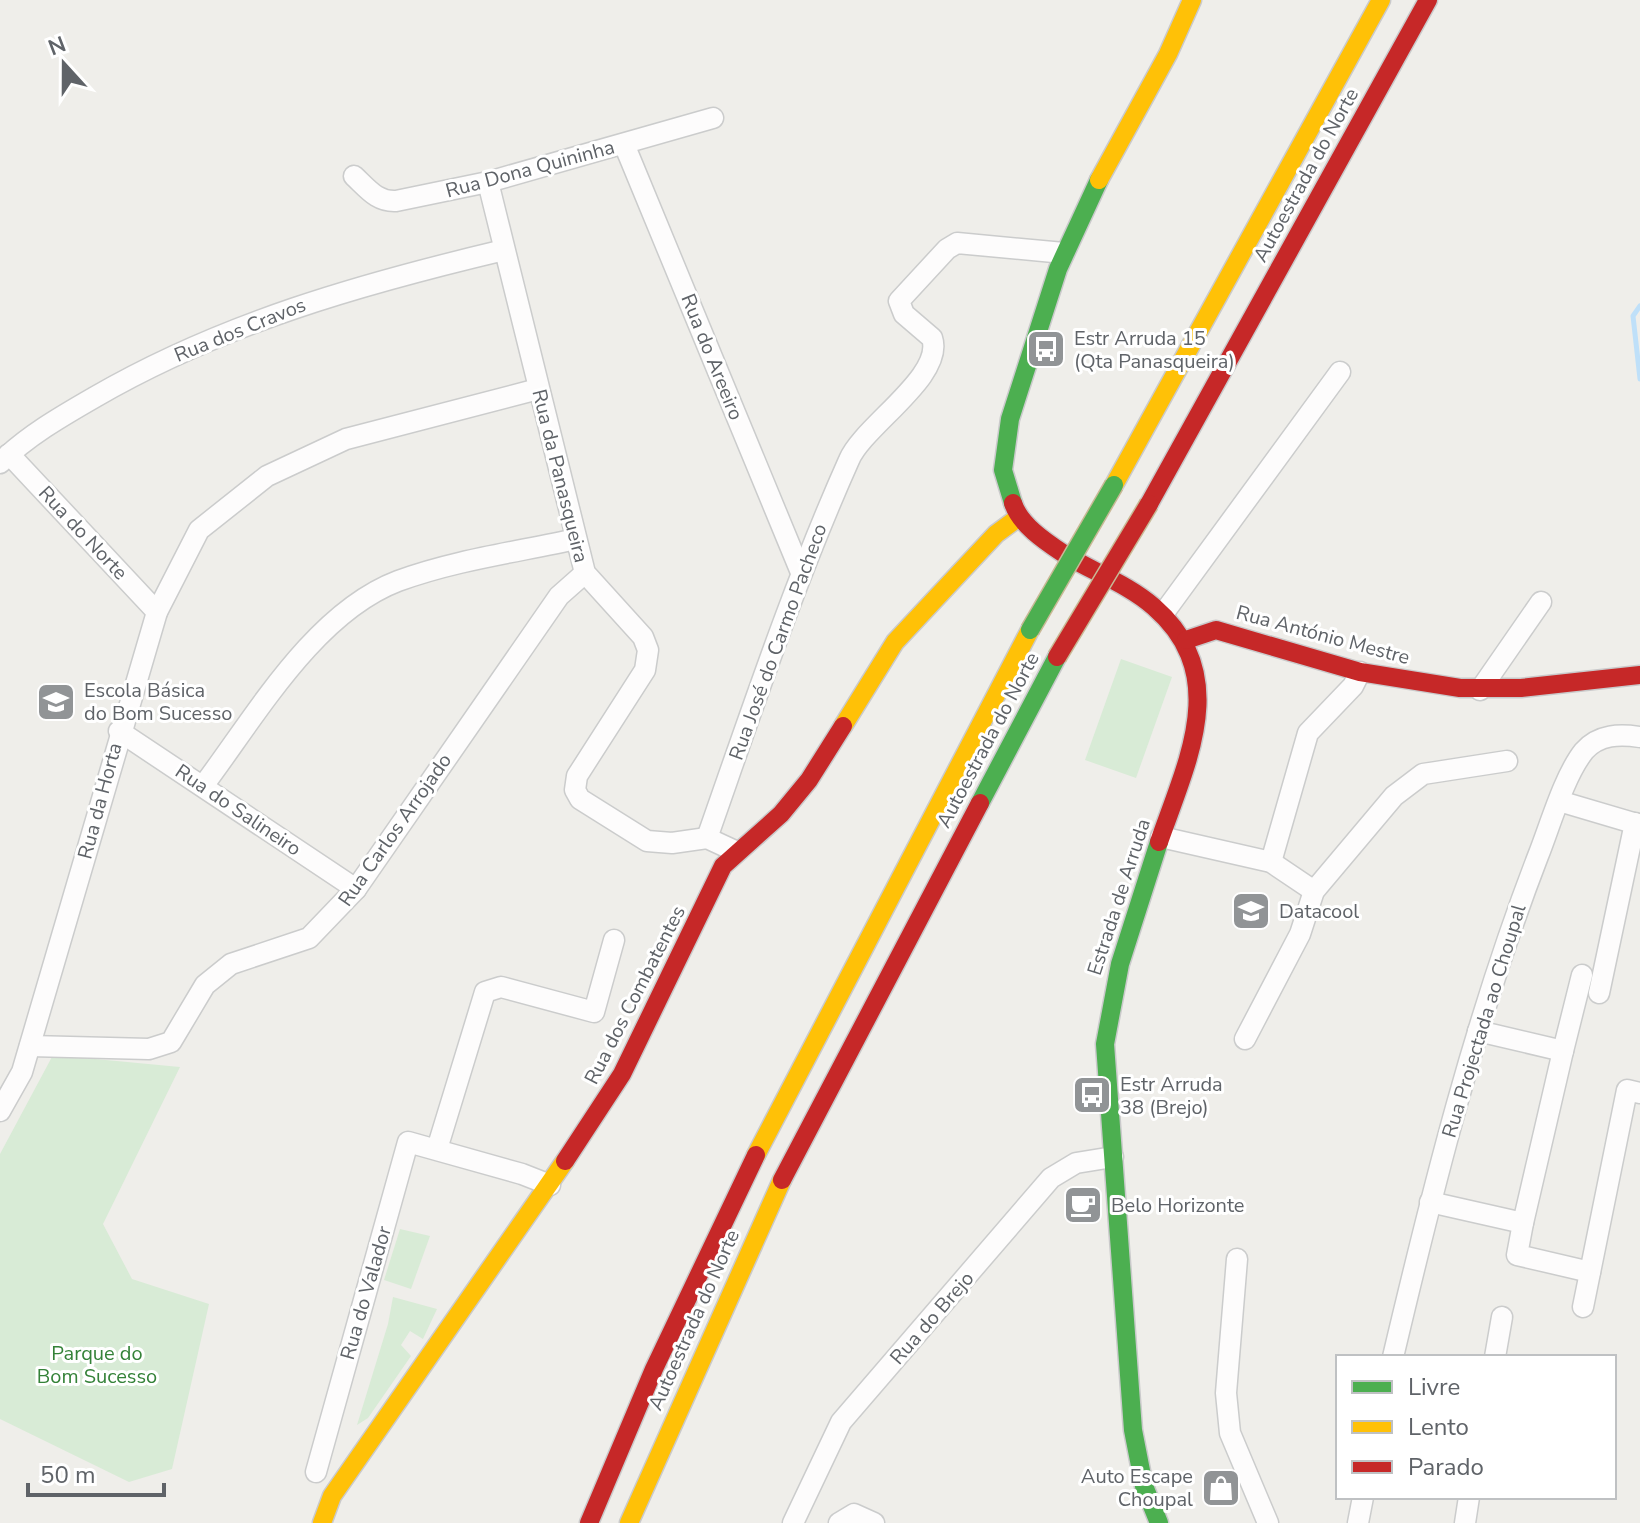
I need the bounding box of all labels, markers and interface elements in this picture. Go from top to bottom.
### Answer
north arrow [24,24,104,104]
text: N [44,29,70,63]
street label: Autoestrada do Norte [1247,83,1365,267]
street label: Rua Dona Quininha [443,133,617,205]
street label: Rua do Areeiro [674,290,750,424]
street label: Rua dos Cravos [170,291,310,369]
place label: Estr Arruda 15 (Qta Panasqueira) [1074,325,1235,375]
bus stop icon: Estr Arruda 15 (Qta Panasqueira) [1025,328,1067,370]
street label: Rua da Panasqueira [525,386,595,566]
street label: Rua do Norte [32,480,134,586]
street label: Rua José do Carmo Pacheco [723,520,833,764]
street label: Rua António Mestre [1233,599,1413,671]
street label: Autoestrada do Norte [930,648,1046,832]
place label: Escola Básica do Bom Sucesso [84,677,232,727]
school or university icon: Escola Básica do Bom Sucesso [35,681,77,723]
street label: Rua da Horta [72,740,128,862]
street label: Rua Carlos Arrojado [332,748,458,912]
street label: Rua do Salineiro [170,758,306,862]
street label: Estrada de Arruda [1081,815,1157,979]
school or university icon: Datacool [1230,890,1272,932]
place label: Datacool [1279,898,1359,925]
street label: Rua dos Combatentes [578,901,692,1089]
street label: Rua Projectada ao Choupal [1436,901,1532,1141]
place label: Estr Arruda 38 (Brejo) [1120,1071,1223,1121]
bus stop icon: Estr Arruda 38 (Brejo) [1071,1074,1113,1116]
cafe icon: Belo Horizonte [1062,1184,1104,1226]
place label: Belo Horizonte [1111,1192,1244,1219]
street label: Rua do Valador [334,1223,398,1363]
street label: Autoestrada do Norte [642,1225,746,1415]
street label: Rua do Brejo [884,1266,980,1370]
park label: Parque do Bom Sucesso [37,1340,157,1390]
legend [1336,1355,1616,1499]
text: Livre [1408,1371,1460,1403]
text: Lento [1408,1411,1469,1443]
scale bar [28,1447,164,1497]
text: Parado [1408,1451,1484,1483]
text: 50 m [40,1459,96,1491]
place label: Auto Escape Choupal [1081,1463,1193,1513]
shop icon: Auto Escape Choupal [1200,1467,1242,1509]

